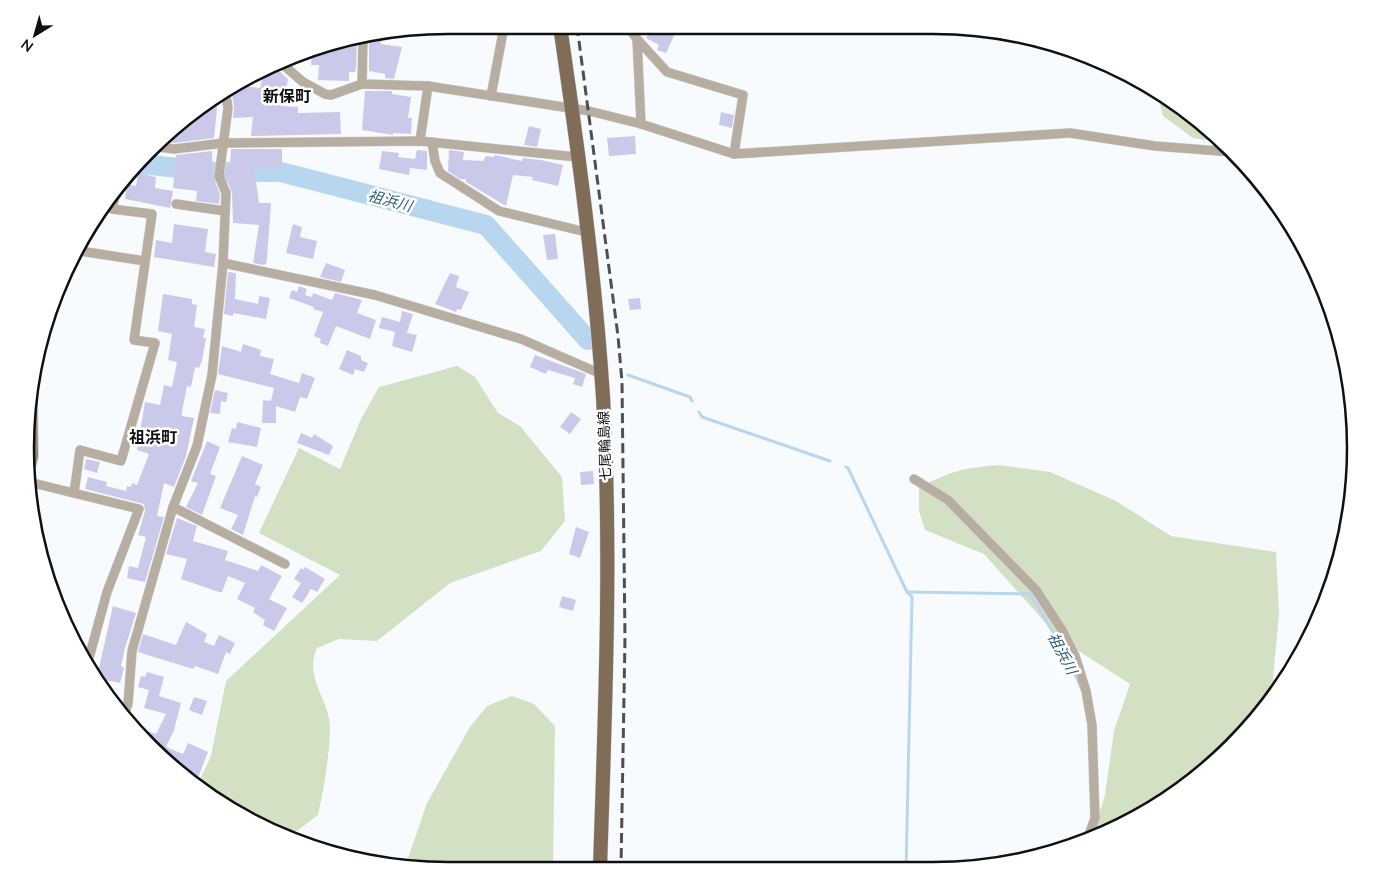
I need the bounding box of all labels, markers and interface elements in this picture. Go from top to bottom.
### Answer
north arrow [10,10,60,60]
text: N [17,36,36,56]
district label: 新保町 [263,86,311,105]
water label: 祖浜川 [366,185,416,215]
street label: 七尾輪島線 [594,411,614,481]
district label: 祖浜町 [129,427,177,446]
water label: 祖浜川 [1044,629,1082,679]

